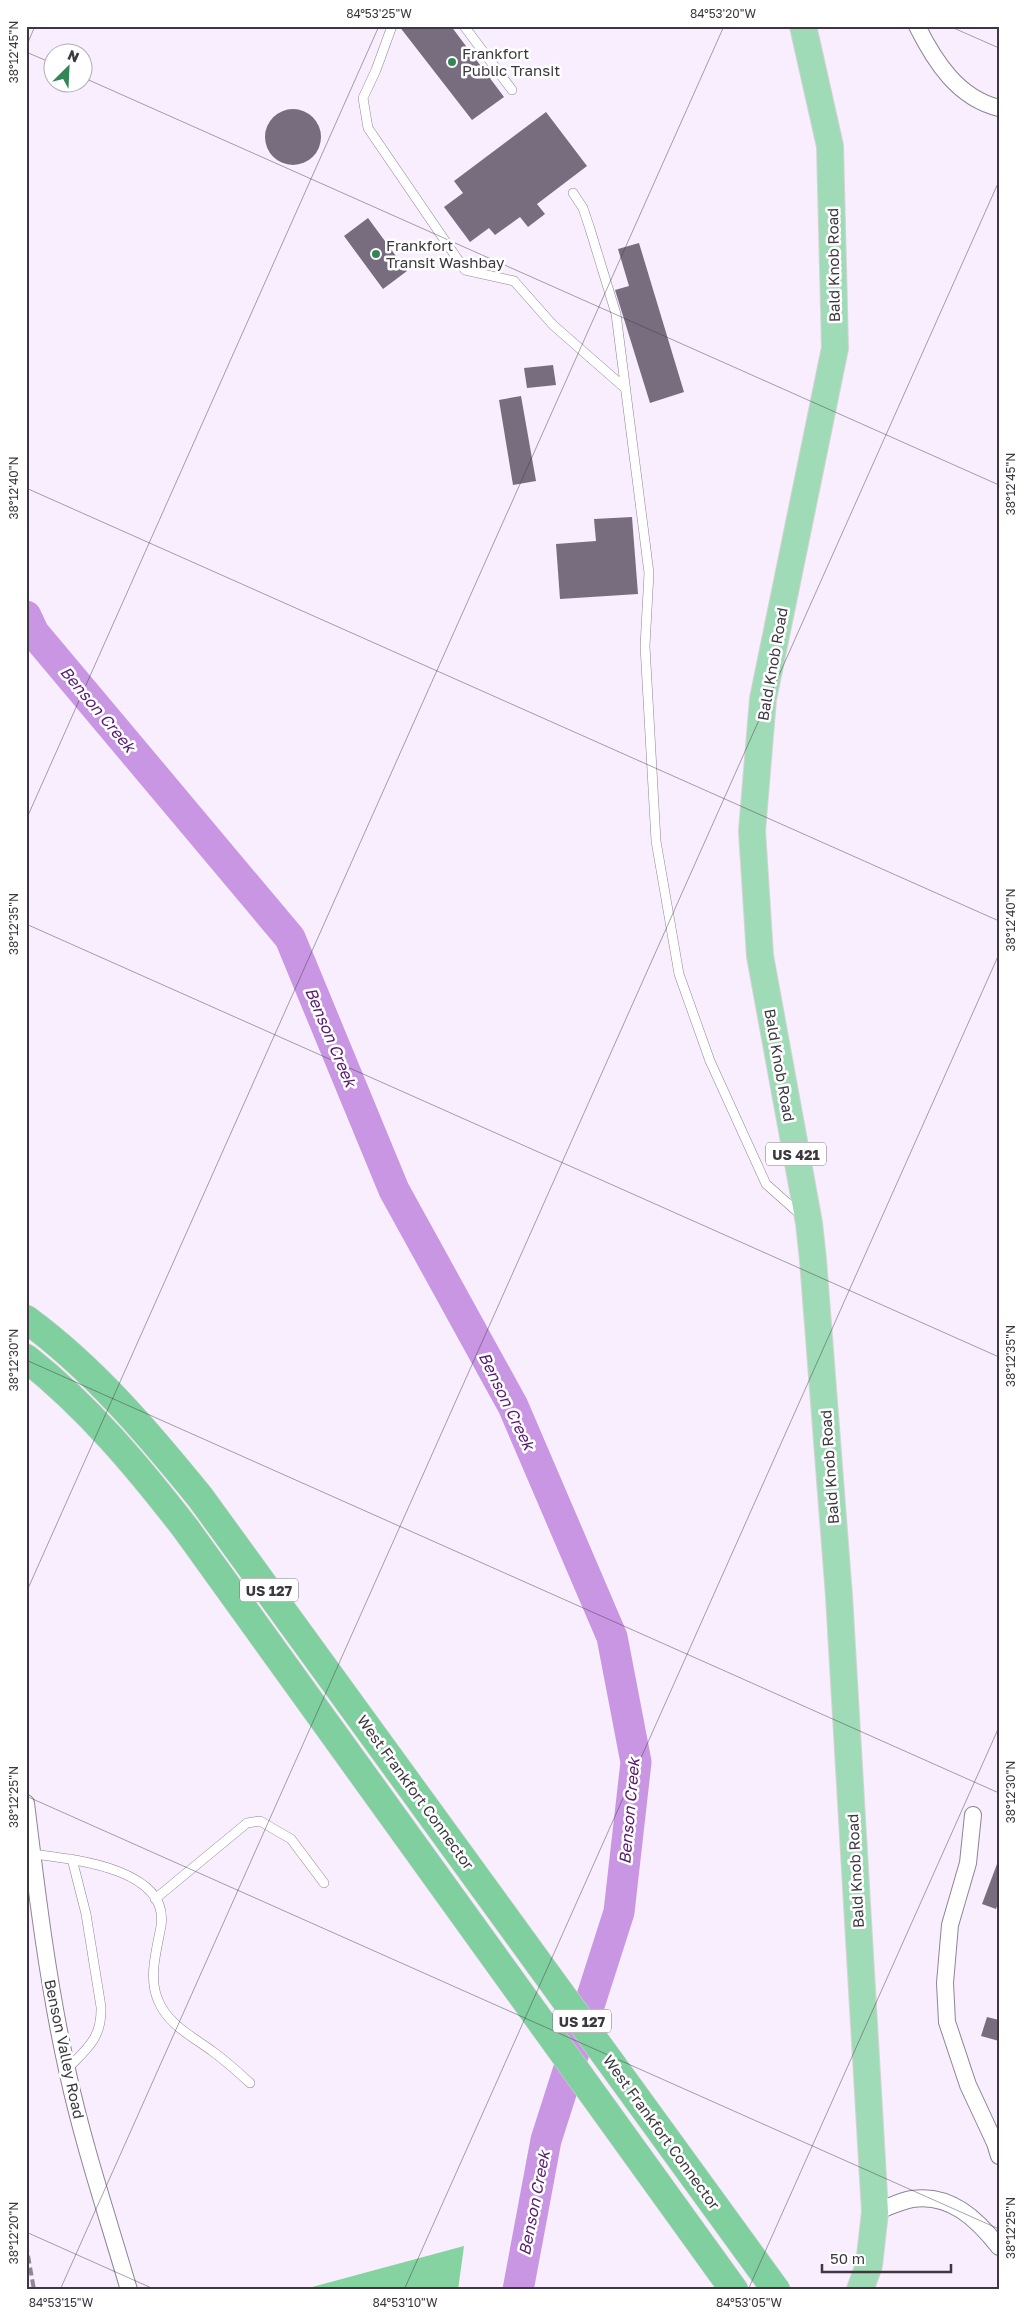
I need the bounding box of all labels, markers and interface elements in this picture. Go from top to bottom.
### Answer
text: 84°53'25"W [346,6,412,21]
text: 84°53'20"W [690,6,757,21]
text: 38°12'45"N [6,21,21,83]
north arrow [42,42,92,92]
place label: Frankfort Public Transit [462,44,560,79]
text: N [65,46,82,66]
marker: Frankfort Public Transit [446,56,458,68]
street label: Bald Knob Road [823,208,843,322]
place label: Frankfort Transit Washbay [386,236,505,271]
marker: Frankfort Transit Washbay [370,248,382,260]
text: 38°12'45"N [1003,453,1018,515]
text: 38°12'40"N [6,456,21,520]
street label: Bald Knob Road [753,606,791,722]
water label: Benson Creek [56,662,141,758]
text: 38°12'40"N [1003,888,1018,952]
text: 38°12'35"N [6,893,21,955]
water label: Benson Creek [301,984,362,1092]
street label: Bald Knob Road [761,1007,799,1123]
road number: US 421 [766,1142,826,1166]
text: 38°12'35"N [1003,1325,1018,1387]
text: 38°12'30"N [6,1329,21,1391]
water label: Benson Creek [475,1349,540,1455]
street label: Bald Knob Road [816,1409,842,1525]
road number: US 127 [240,1578,298,1602]
street label: West Frankfort Connector [354,1711,478,1873]
water label: Benson Creek [614,1755,644,1865]
text: 38°12'30"N [1003,1761,1018,1823]
text: 38°12'25"N [6,1766,21,1828]
street label: Bald Knob Road [843,1813,867,1929]
street label: Benson Valley Road [41,1978,89,2120]
road number: US 127 [553,2010,611,2032]
street label: West Frankfort Connector [600,2051,724,2213]
water label: Benson Creek [514,2147,554,2257]
text: 38°12'25"N [1003,2197,1018,2259]
text: 38°12'20"N [6,2202,21,2264]
scale bar [822,2241,951,2273]
text: 50 m [830,2249,865,2267]
text: 84°53'15"W [29,2295,94,2310]
text: 84°53'10"W [372,2295,438,2310]
text: 84°53'05"W [716,2295,783,2310]

